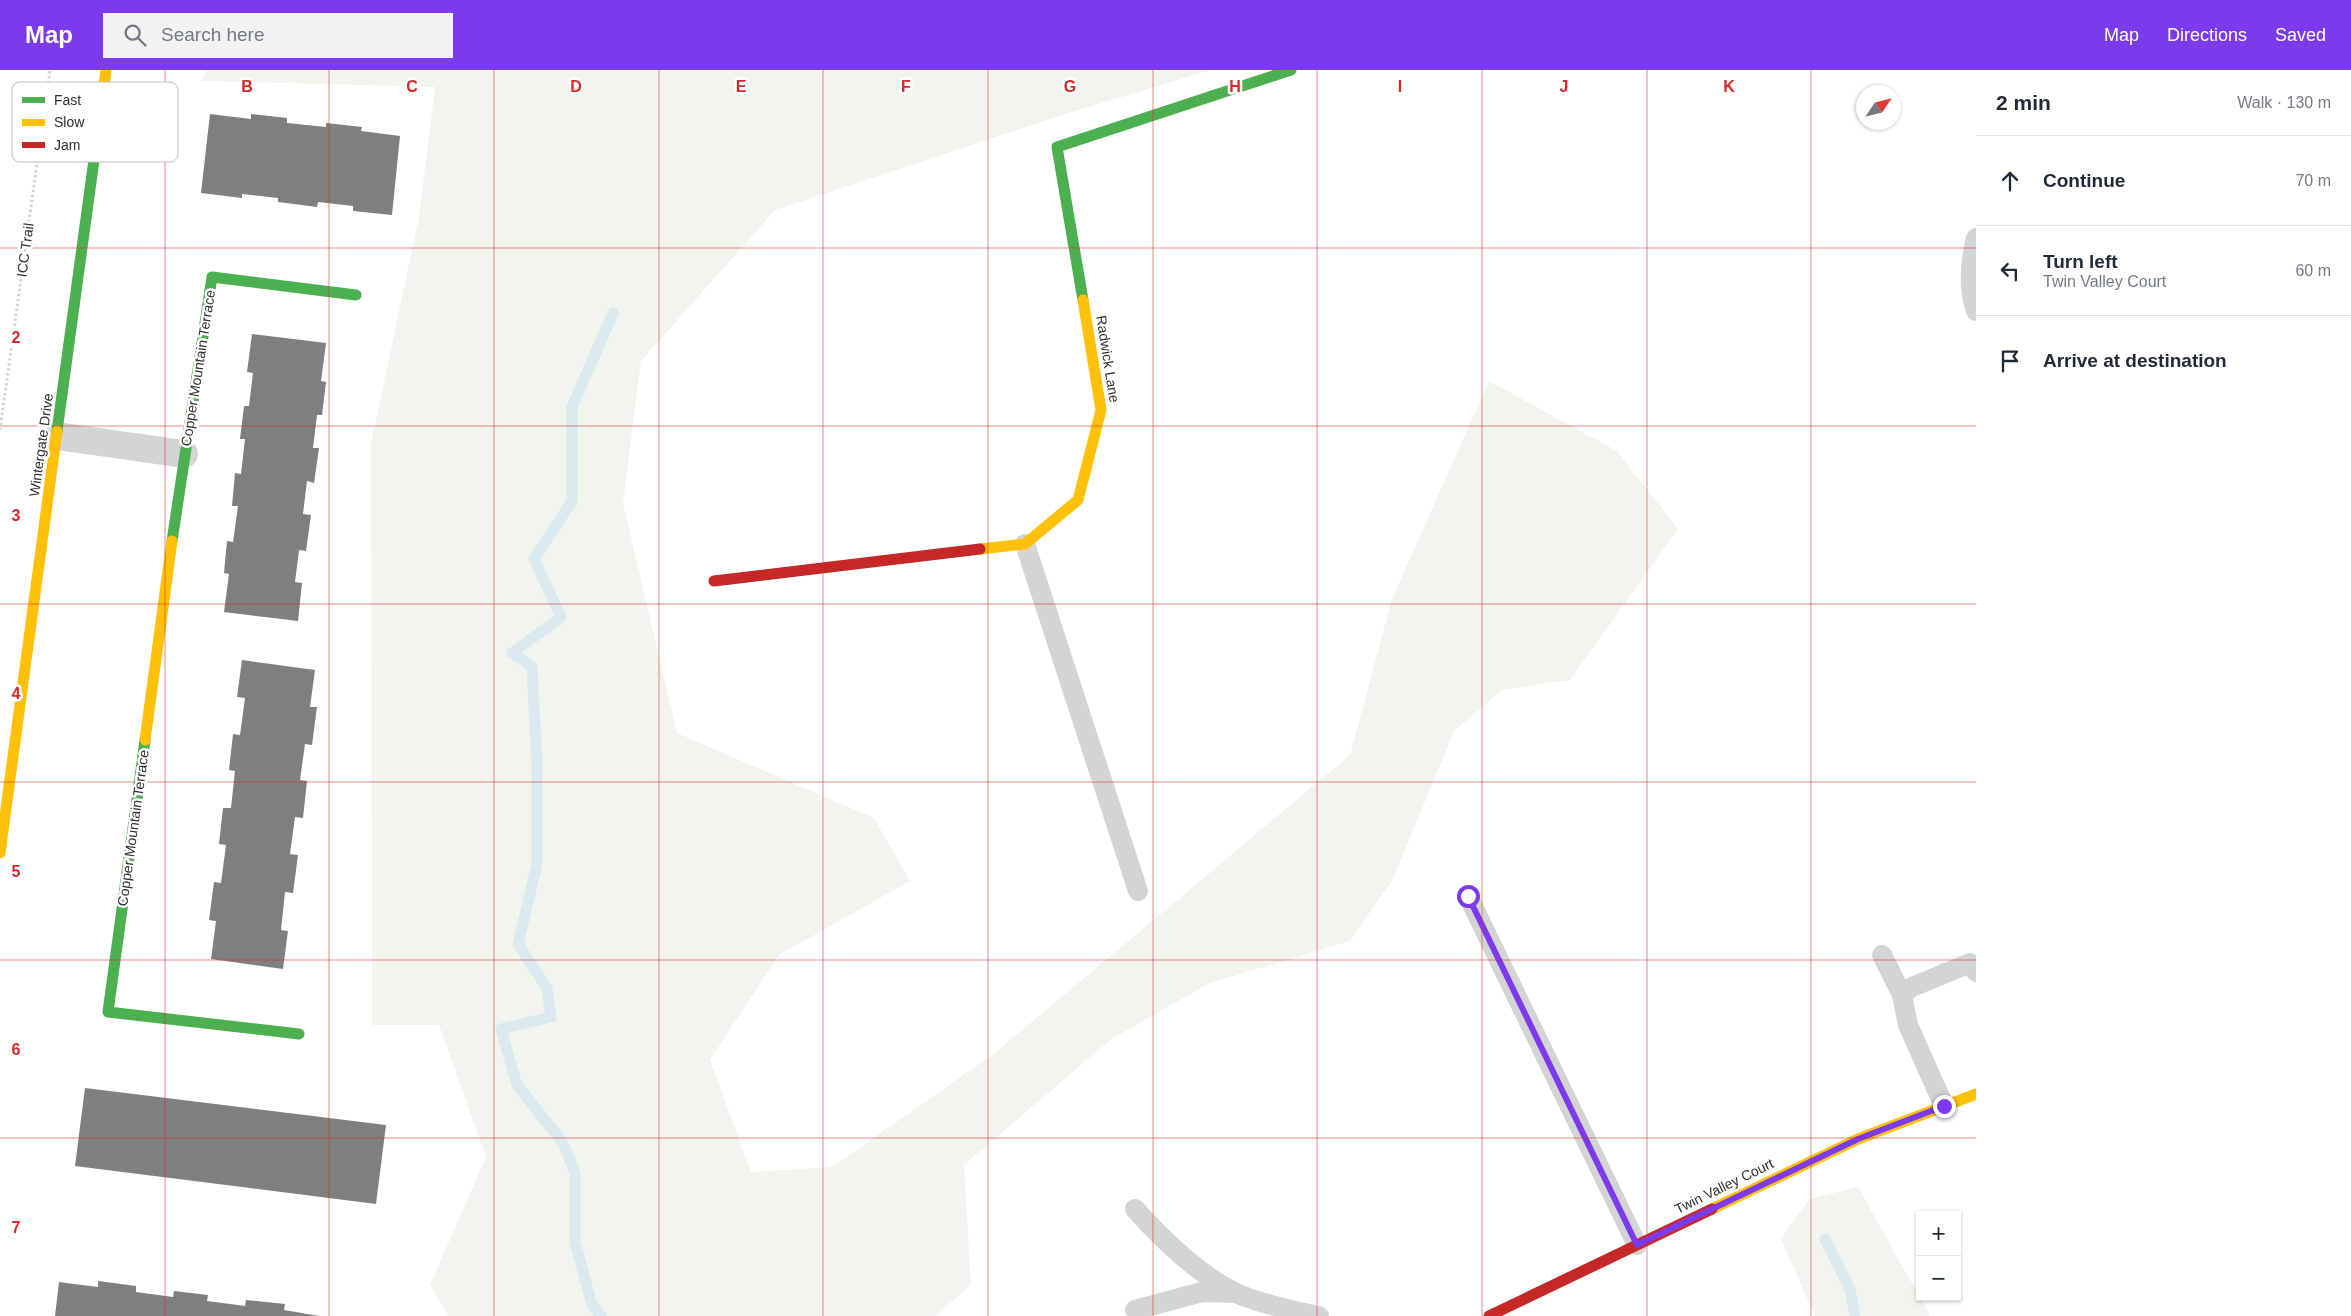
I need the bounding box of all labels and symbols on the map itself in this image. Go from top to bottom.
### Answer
text: B [241,78,253,95]
text: C [406,78,418,95]
text: D [570,78,582,95]
text: E [736,78,747,95]
text: F [901,78,911,95]
text: G [1064,78,1076,95]
text: H [1229,78,1241,95]
text: I [1398,78,1402,95]
text: J [1560,78,1568,95]
text: K [1723,78,1735,95]
legend [12,82,178,162]
north arrow [1856,85,1901,130]
text: Fast [54,92,81,108]
text: Slow [54,114,85,130]
text: Jam [54,137,80,153]
street label: ICC Trail [13,222,37,278]
street label: Copper Mountain Terrace [178,289,218,447]
street label: Radwick Lane [1093,314,1123,404]
text: 2 [12,329,21,346]
street label: Wintergate Drive [26,392,56,498]
text: 3 [12,507,21,524]
text: 4 [12,685,21,702]
street label: Copper Mountain Terrace [114,749,152,907]
text: 5 [12,863,21,880]
route start [1457,885,1480,908]
text: 6 [12,1041,21,1058]
route end [1933,1095,1956,1118]
street label: Twin Valley Court [1672,1155,1776,1217]
text: 7 [12,1219,21,1236]

